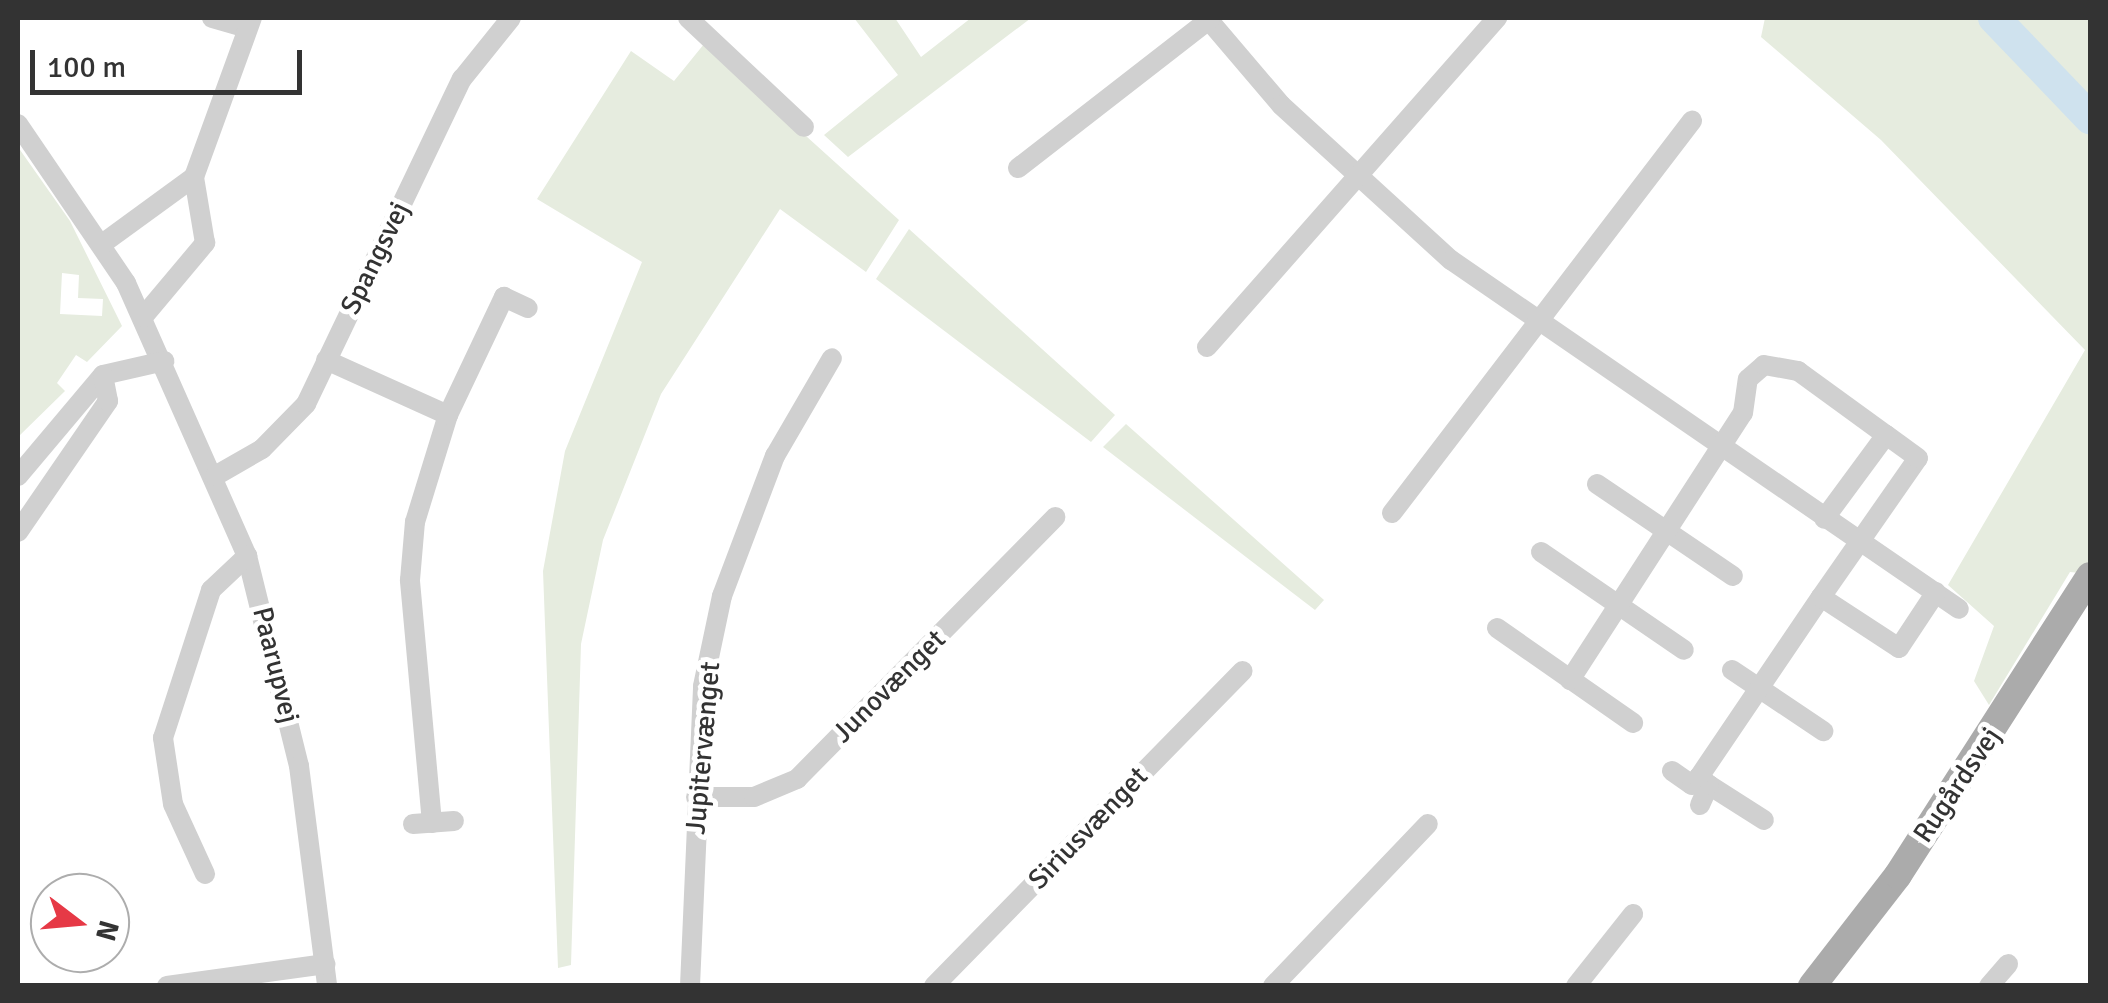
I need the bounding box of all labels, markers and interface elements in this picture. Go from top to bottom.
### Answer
scale bar [35,30,308,92]
text: 100 m [47,49,126,86]
street label: Spangsvej [333,196,417,320]
street label: Paarupvej [245,604,307,726]
street label: Junovænget [826,623,952,749]
street label: Jupitervænget [679,660,727,836]
street label: Rugårdsvej [1906,721,2008,849]
street label: Siriusvænget [1021,760,1155,896]
north arrow [30,873,130,973]
text: N [88,917,126,945]

